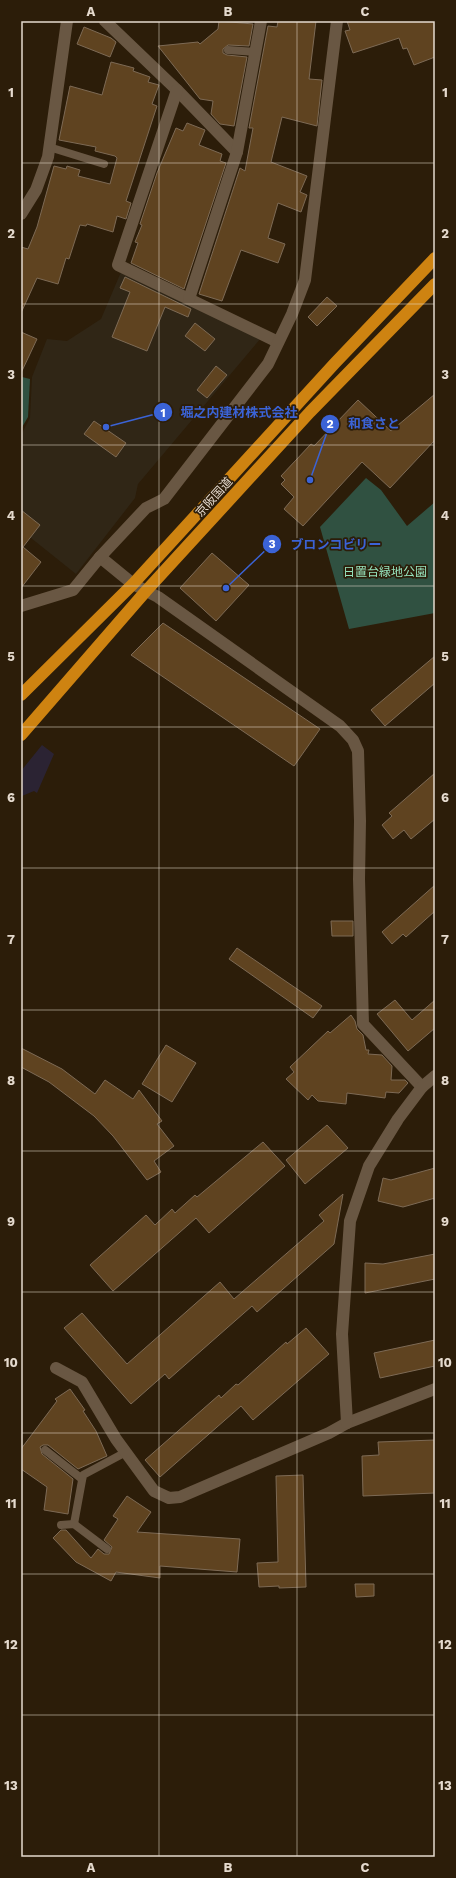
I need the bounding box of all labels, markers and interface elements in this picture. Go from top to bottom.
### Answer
text: A [87,4,96,19]
text: B [224,4,233,19]
text: C [361,4,370,19]
text: 1 [8,85,14,100]
text: 1 [442,85,448,100]
text: 2 [7,226,15,241]
text: 2 [441,226,449,241]
text: 3 [7,367,15,382]
text: 3 [441,367,449,382]
callout: 堀之内建材株式会社 [153,400,306,425]
text: 堀之内建材株式会社 [180,405,298,420]
text: 1 [160,406,166,420]
callout: 和食さと [320,411,408,436]
text: 和食さと [348,416,400,431]
text: 2 [326,417,334,431]
street label: 京阪国道 [193,474,235,520]
text: 4 [7,508,16,523]
text: 4 [441,508,450,523]
callout: ブロンコビリー [262,532,389,557]
text: 3 [268,537,276,551]
text: ブロンコビリー [290,537,382,552]
park label: 日置台緑地公園 [343,565,427,579]
text: 5 [7,649,15,664]
text: 5 [441,649,449,664]
text: 6 [7,790,15,805]
text: 6 [441,790,449,805]
text: 7 [7,932,15,947]
text: 7 [441,932,449,947]
text: 8 [7,1073,15,1088]
text: 8 [441,1073,449,1088]
text: 9 [7,1214,15,1229]
text: 9 [441,1214,449,1229]
text: 10 [4,1355,18,1370]
text: 10 [438,1355,452,1370]
text: 11 [5,1496,17,1511]
text: 11 [439,1496,451,1511]
text: 12 [4,1637,18,1652]
text: 12 [438,1637,452,1652]
text: 13 [4,1778,18,1793]
text: 13 [438,1778,452,1793]
text: A [87,1860,96,1875]
text: B [224,1860,233,1875]
text: C [361,1860,370,1875]

